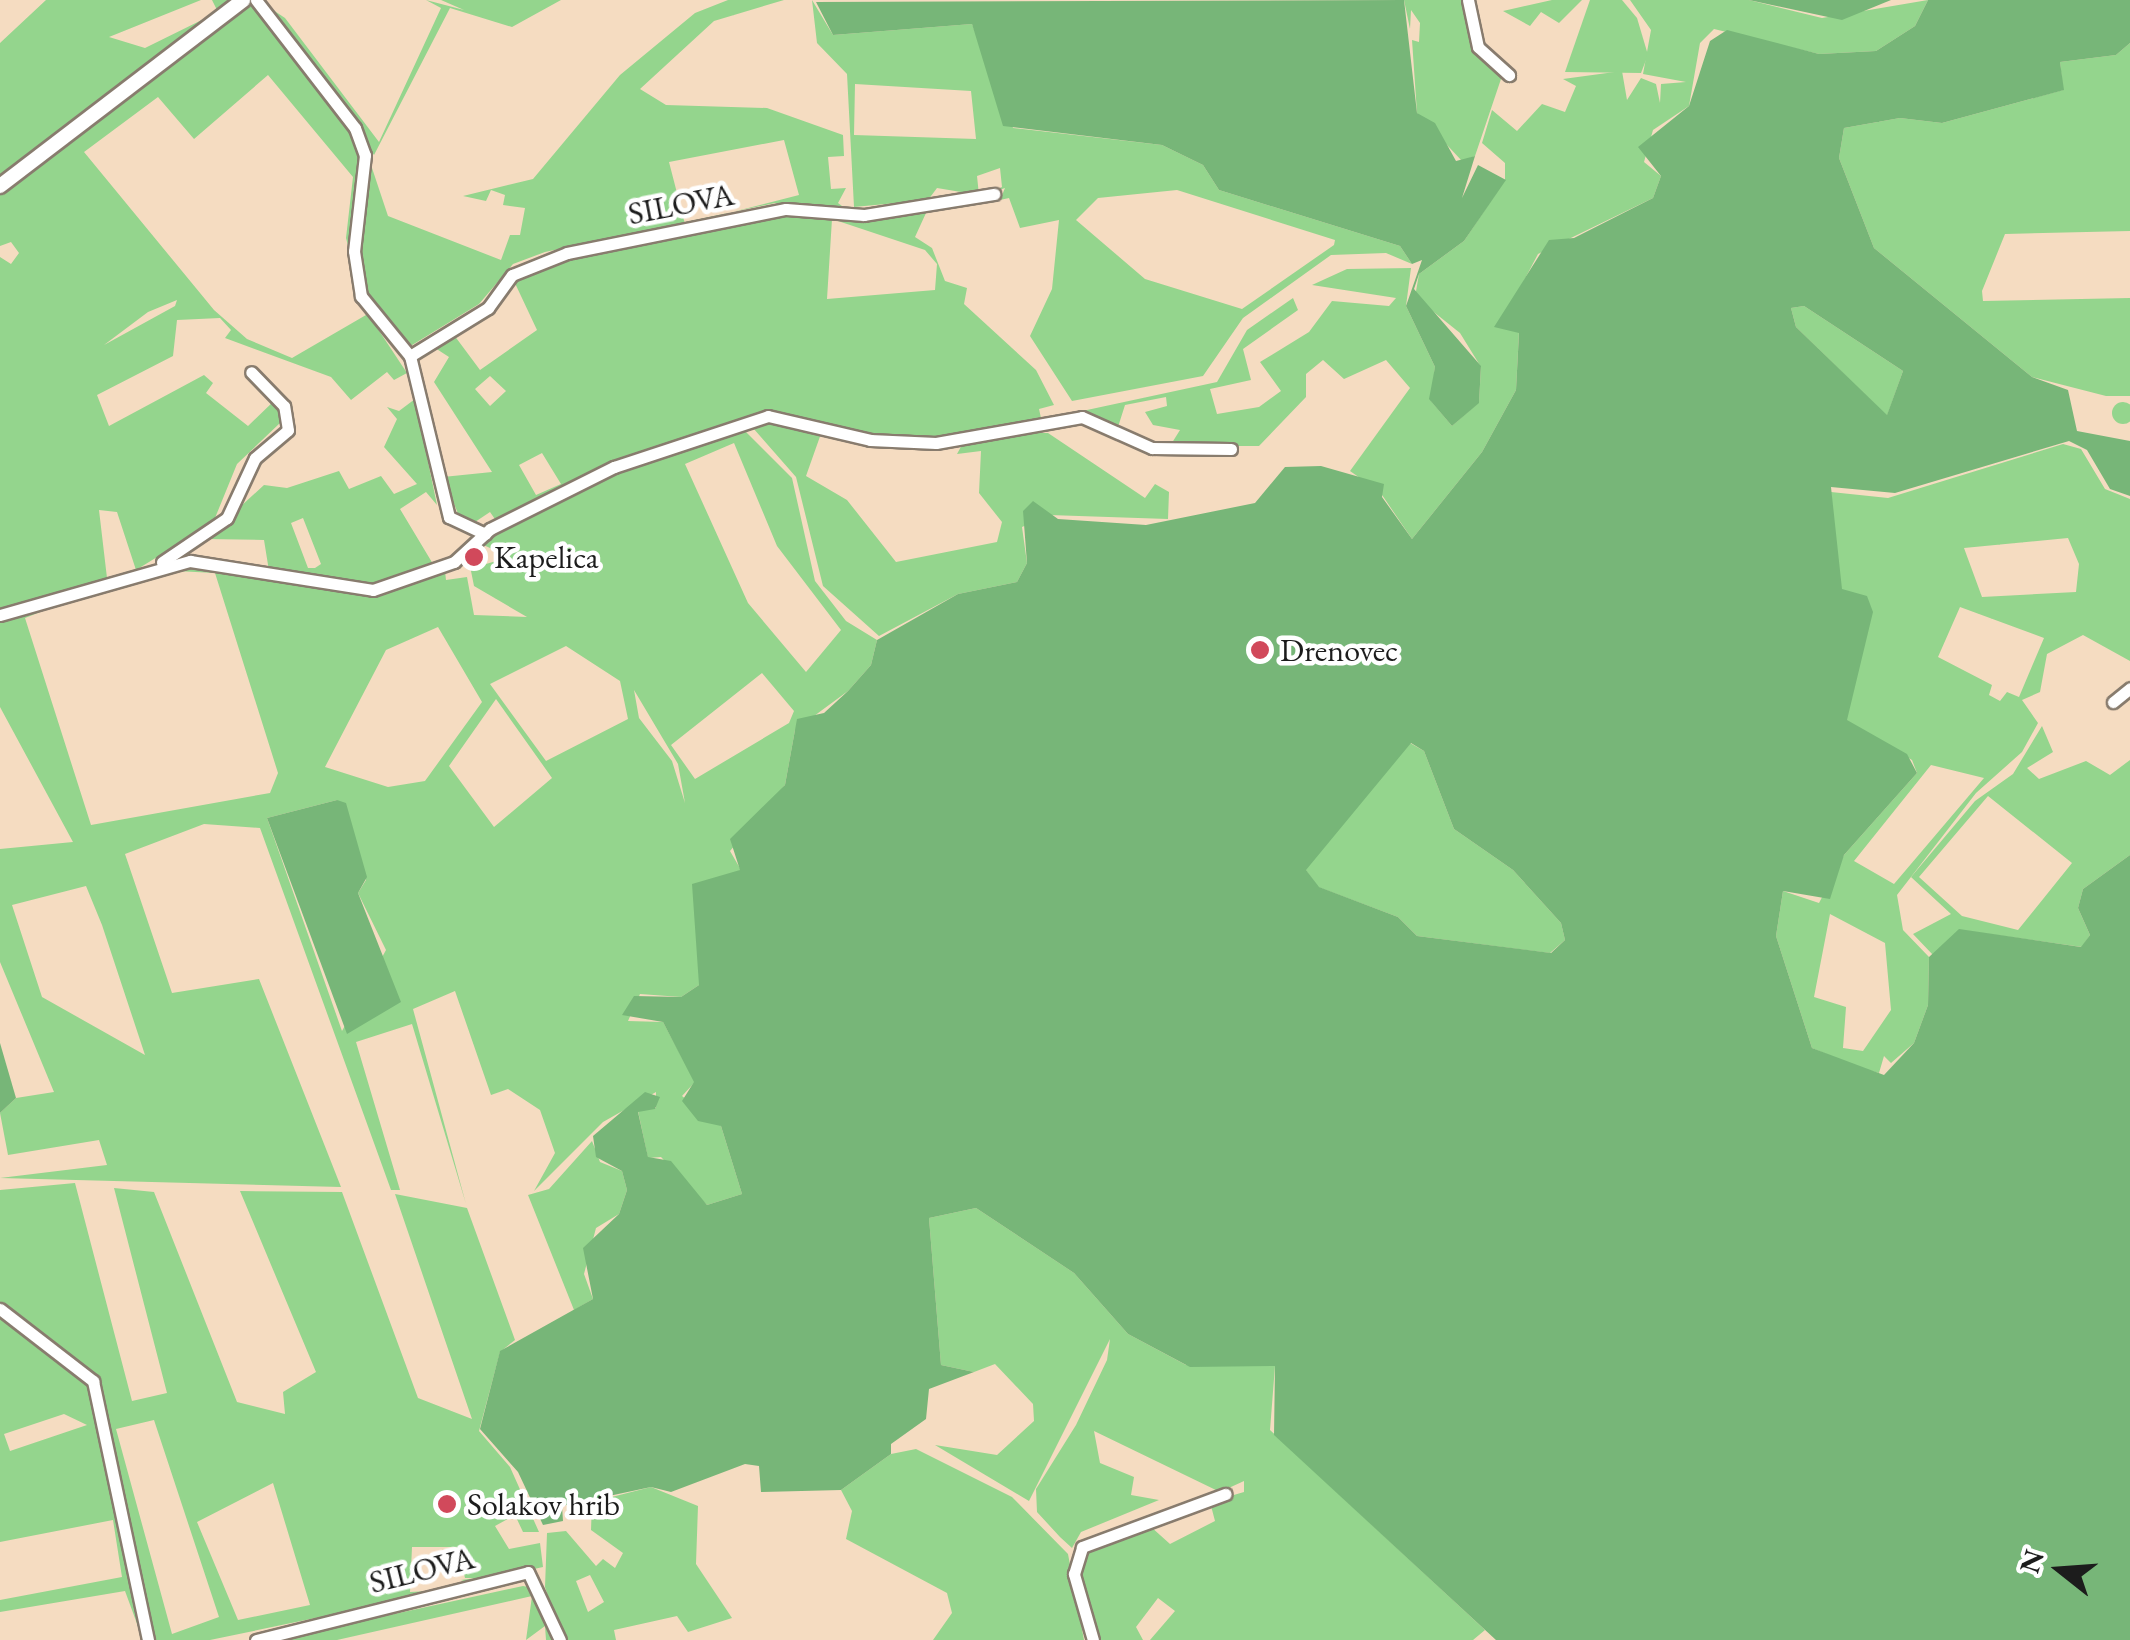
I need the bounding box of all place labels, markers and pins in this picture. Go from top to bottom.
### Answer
place label: Kapelica [494,538,598,576]
marker: Kapelica [463,546,485,568]
place label: Drenovec [1280,631,1398,669]
marker: Drenovec [1249,639,1271,661]
place label: Solakov hrib [467,1485,620,1523]
marker: Solakov hrib [436,1493,458,1515]

